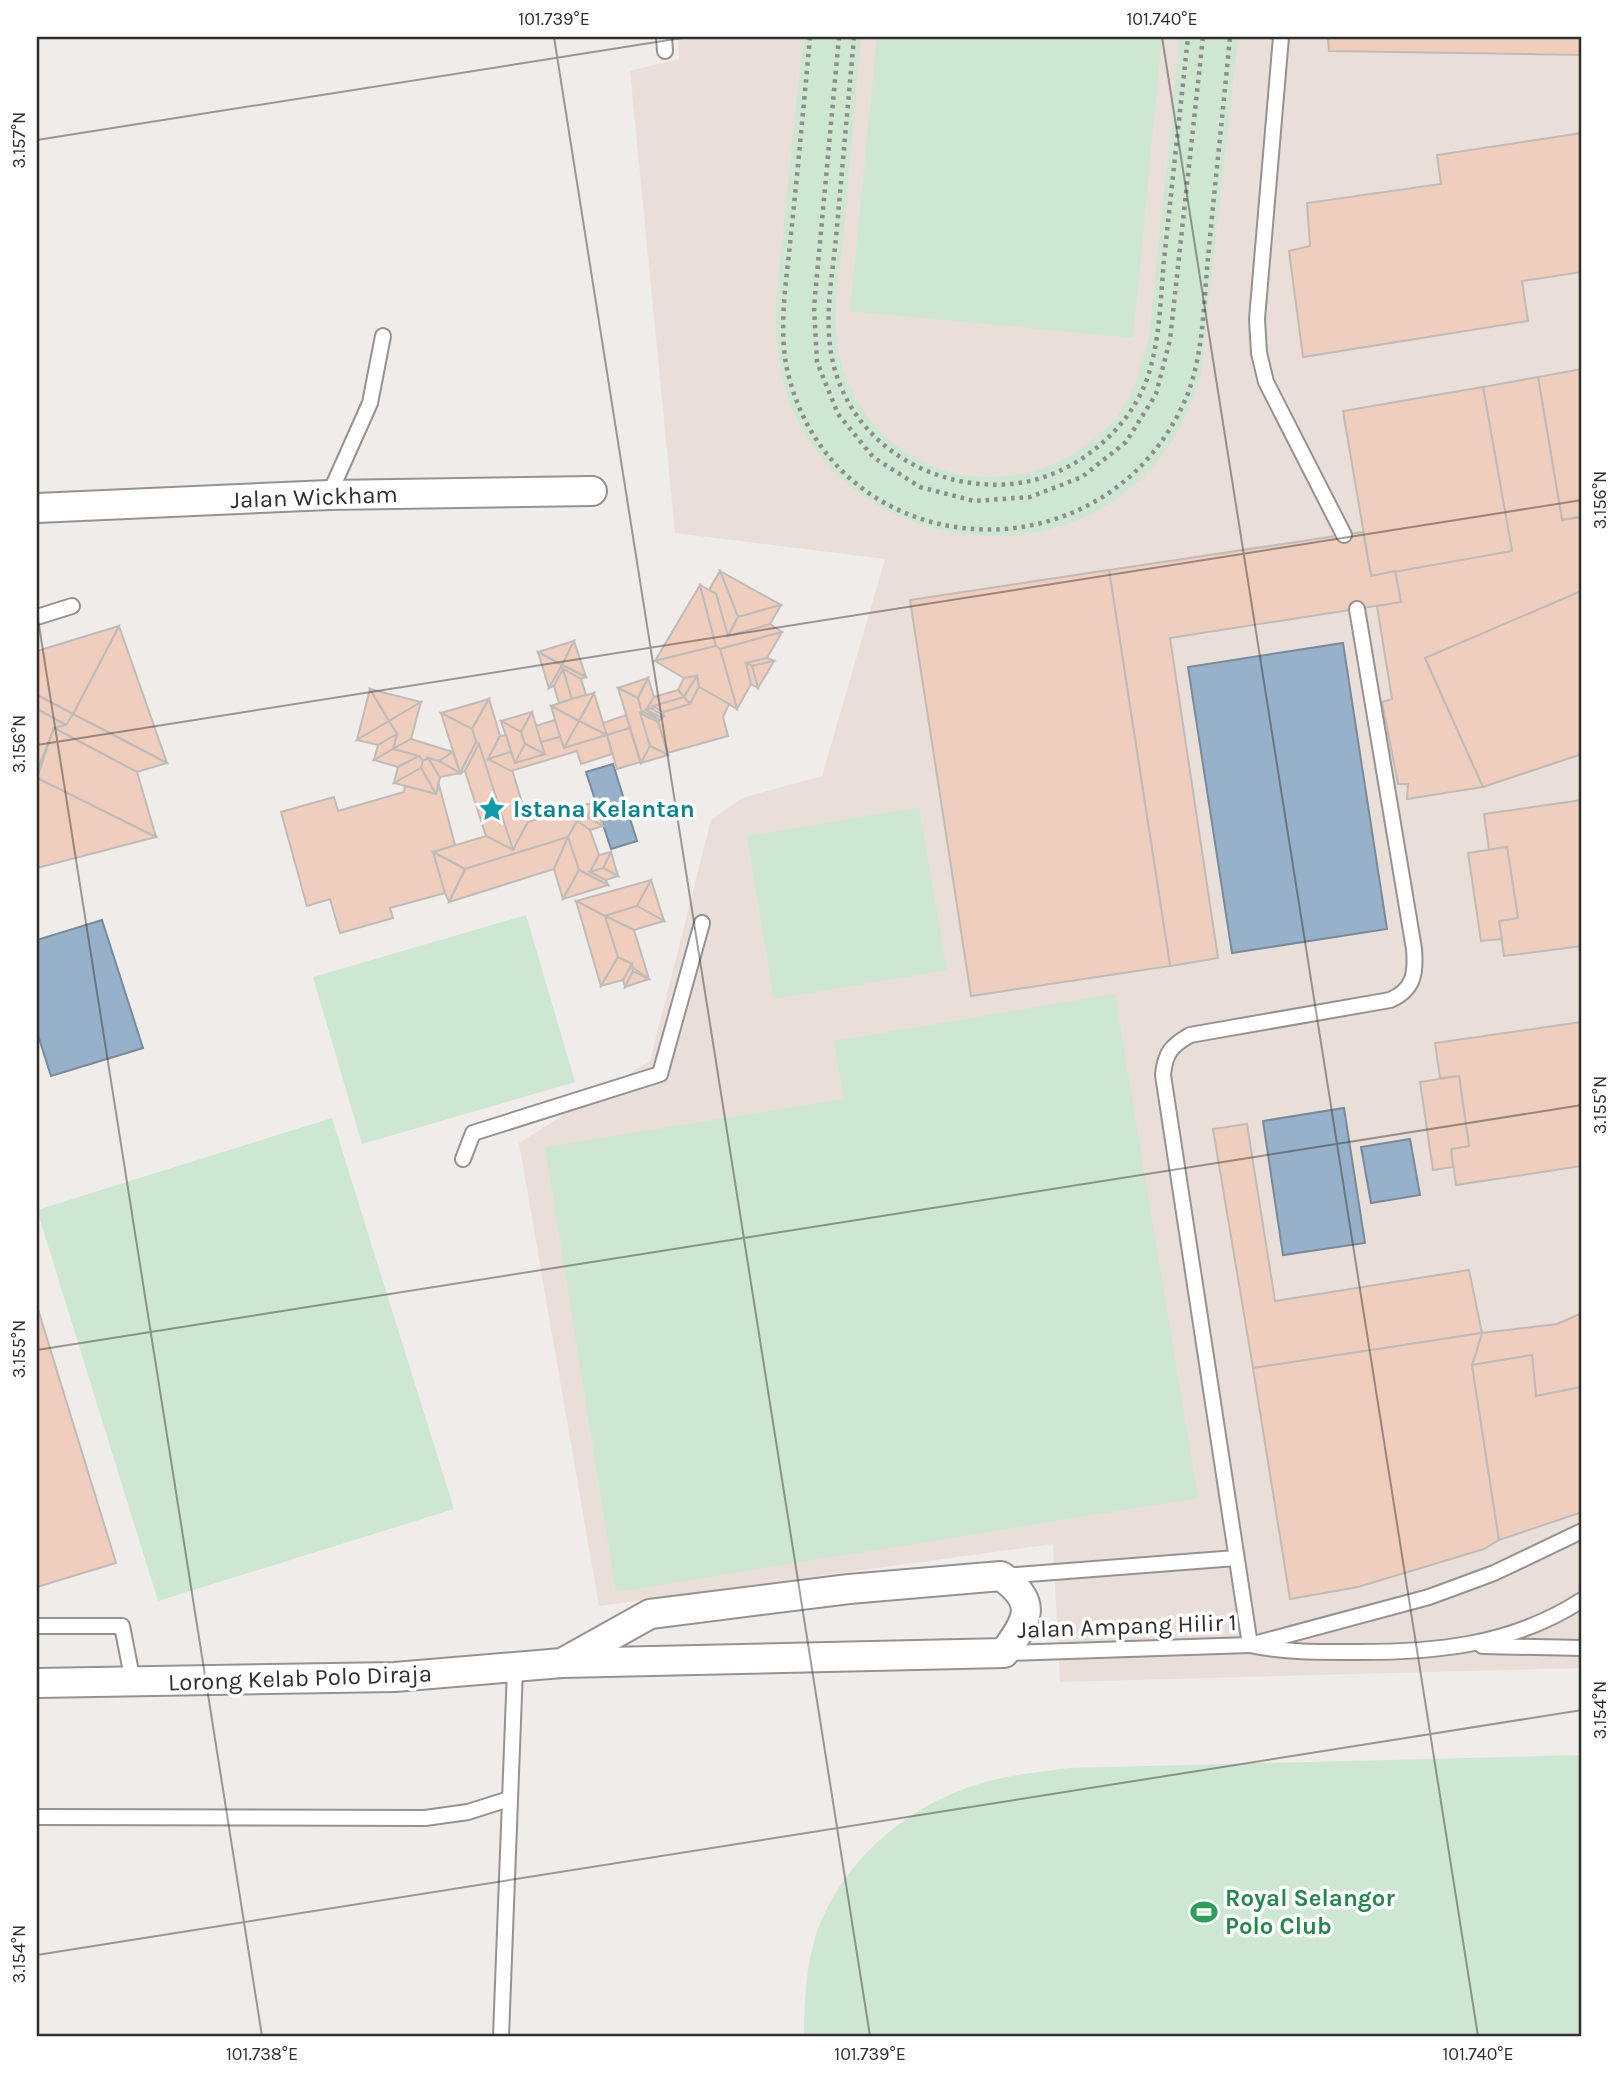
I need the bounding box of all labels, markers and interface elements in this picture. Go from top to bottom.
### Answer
text: 101.739°E [518,8,590,30]
text: 101.740°E [1126,8,1198,30]
text: 3.157°N [8,112,30,168]
text: 3.156°N [1589,471,1611,529]
street label: Jalan Wickham [230,480,398,514]
text: 3.156°N [8,715,30,773]
place icon: Istana Kelantan [477,794,507,824]
place label: Istana Kelantan [513,795,695,823]
text: 3.155°N [1589,1076,1611,1134]
text: 3.155°N [8,1320,30,1378]
street label: Jalan Ampang Hilir 1 [1017,1608,1237,1644]
street label: Lorong Kelab Polo Diraja [168,1659,432,1697]
text: 3.154°N [1589,1681,1611,1739]
place label: Royal Selangor Polo Club [1225,1884,1395,1940]
sports icon: Royal Selangor Polo Club [1189,1897,1219,1927]
text: 3.154°N [8,1925,30,1983]
text: 101.738°E [226,2043,298,2065]
text: 101.739°E [834,2043,906,2065]
text: 101.740°E [1442,2043,1514,2065]

